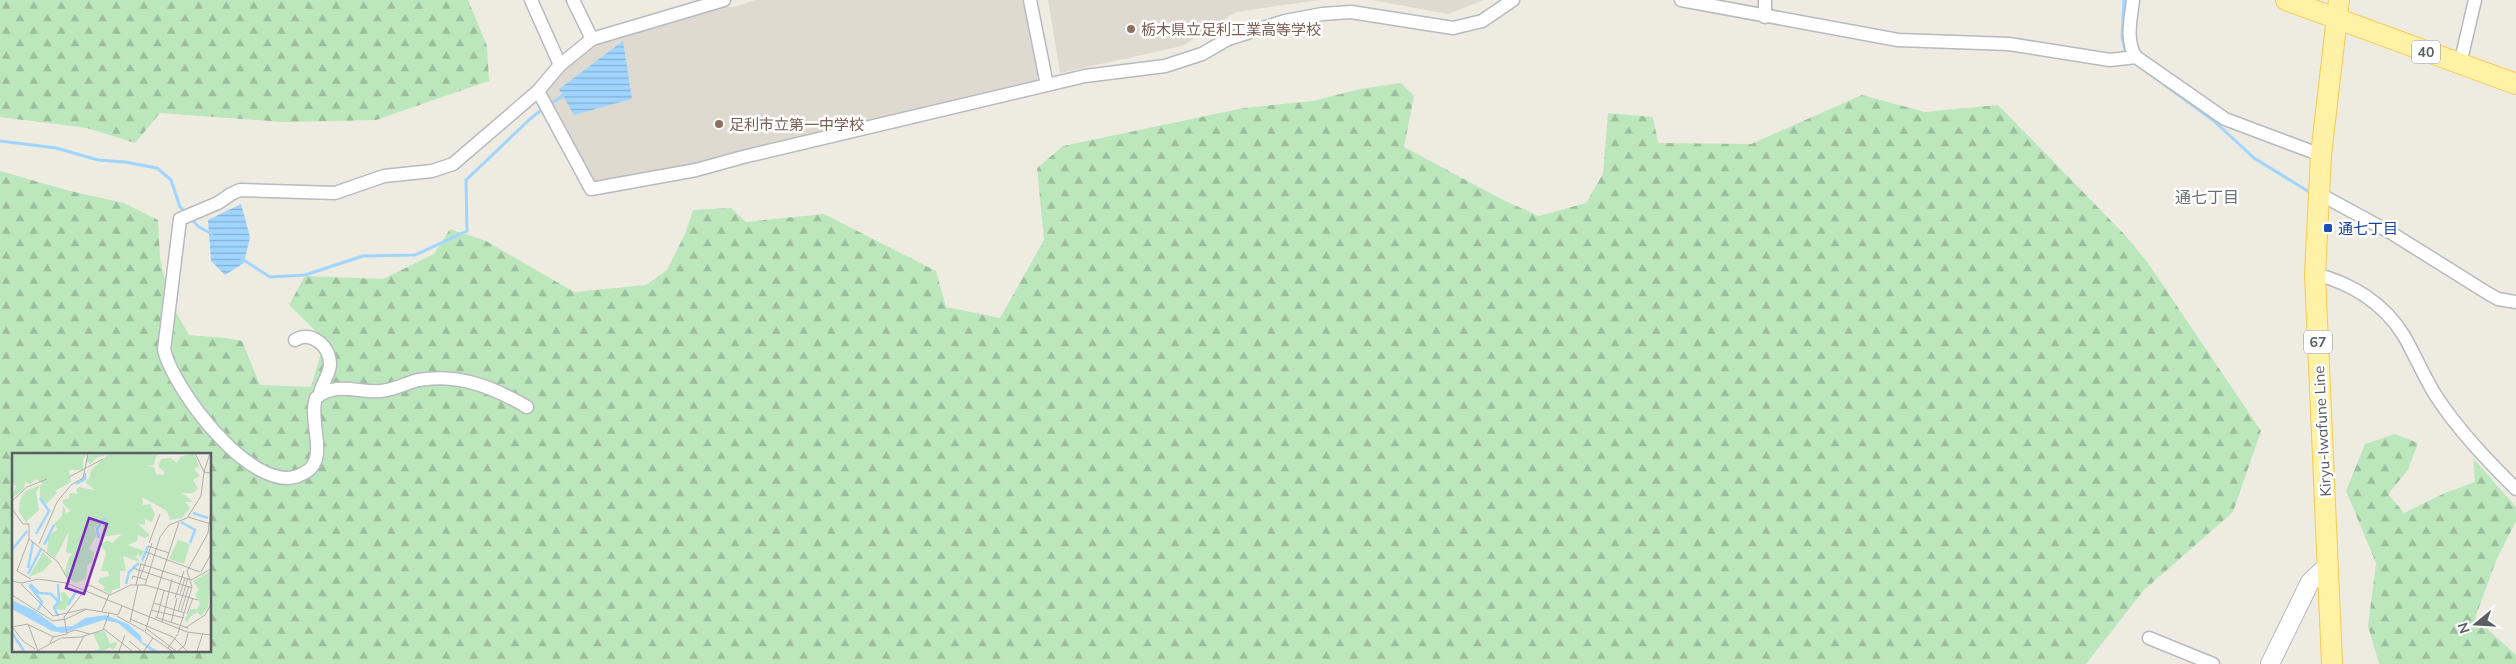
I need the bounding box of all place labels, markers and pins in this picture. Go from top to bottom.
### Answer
place label: 栃木県立足利工業高等学校 [1141,20,1321,39]
marker: 栃木県立足利工業高等学校 [1125,23,1137,35]
place label: 足利市立第一中学校 [729,115,864,134]
marker: 足利市立第一中学校 [713,118,725,130]
place label: 通七丁目 [2338,219,2398,238]
marker: 通七丁目 [2322,222,2334,234]

